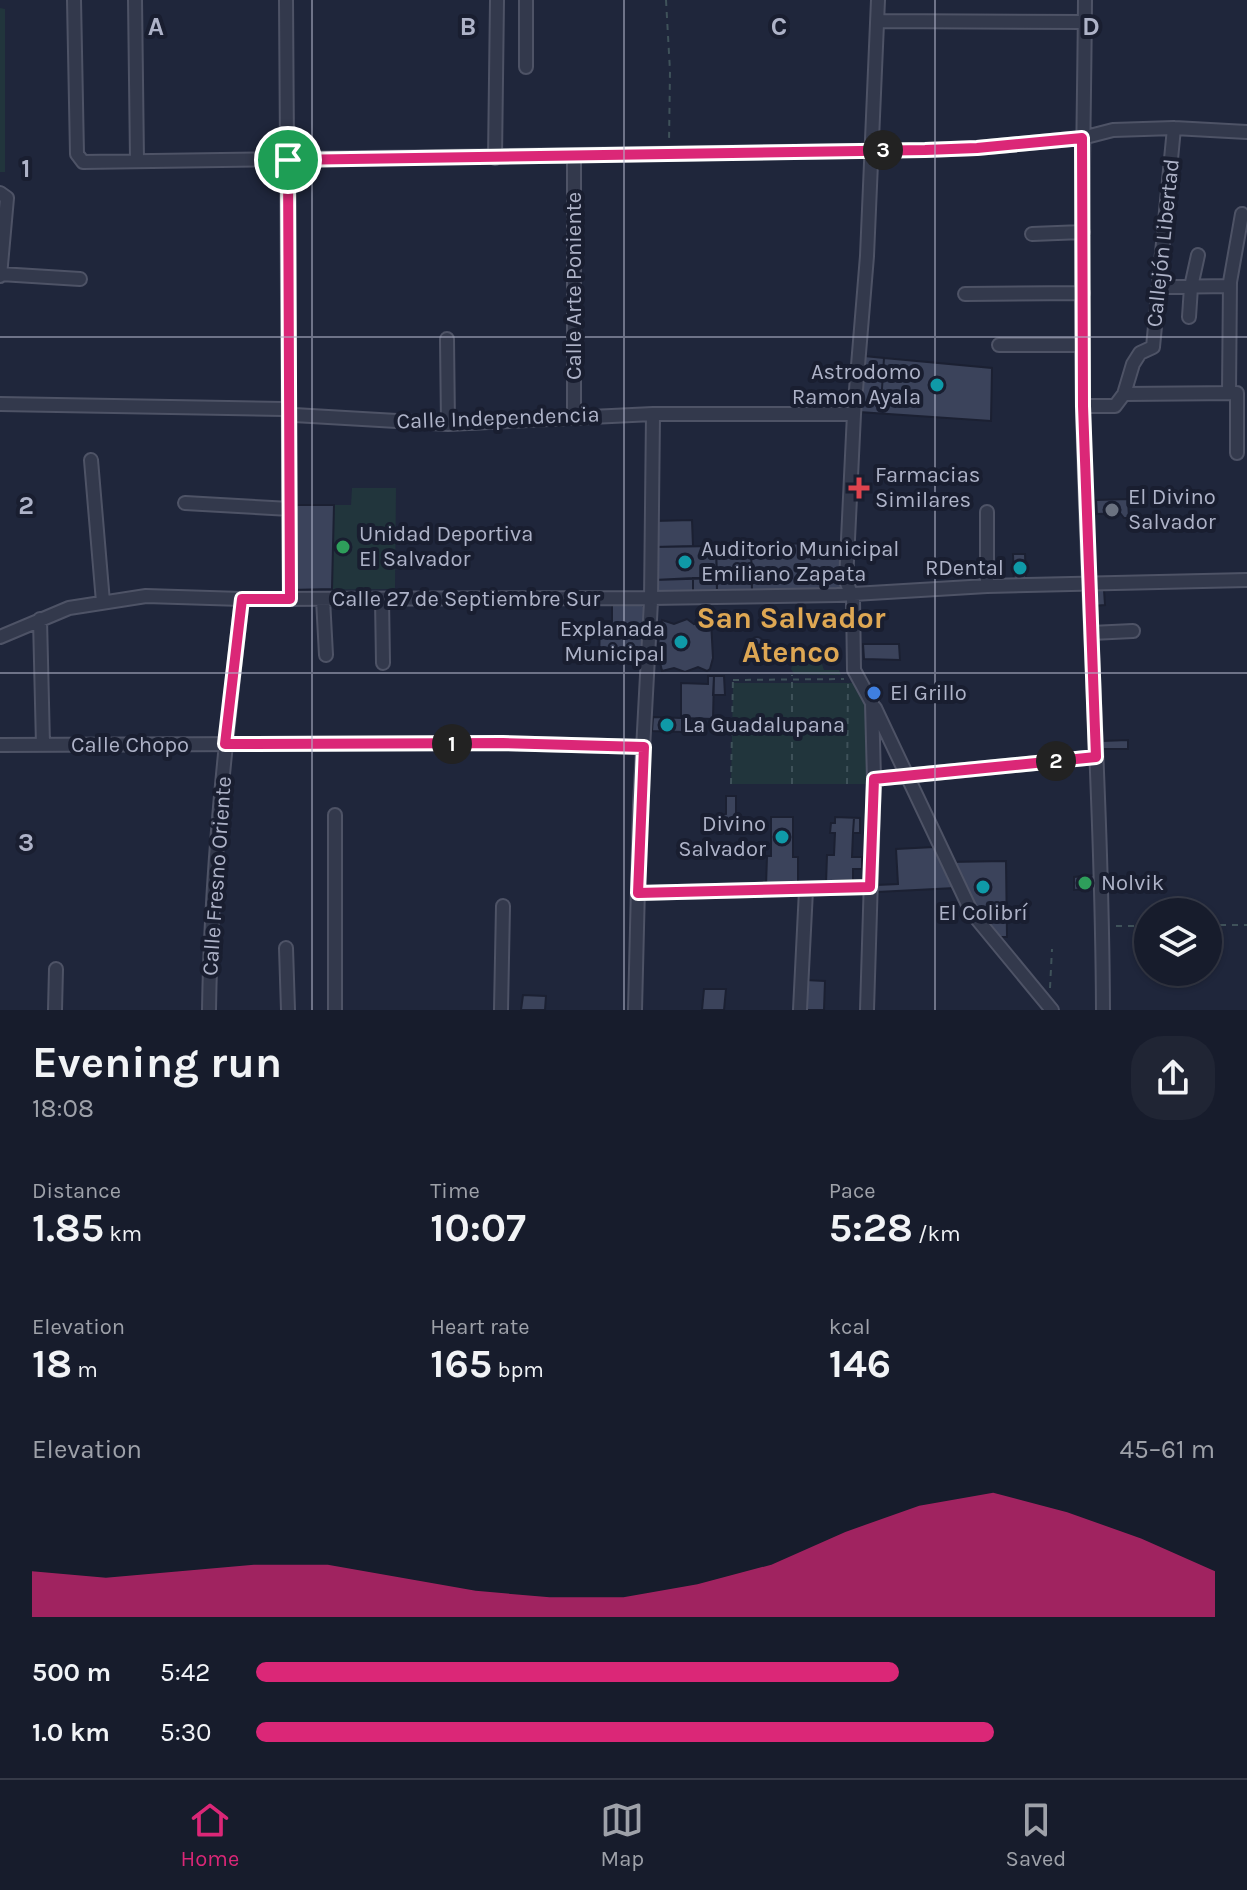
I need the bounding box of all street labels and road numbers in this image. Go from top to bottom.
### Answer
street label: Callejón Libertad [1141,158,1185,328]
street label: Calle Arte Poniente [561,192,587,380]
street label: Calle Independencia [396,401,600,435]
street label: Calle 27 de Septiembre Sur [332,586,600,612]
street label: Calle Chopo [71,732,189,758]
street label: Calle Fresno Oriente [197,775,237,977]

